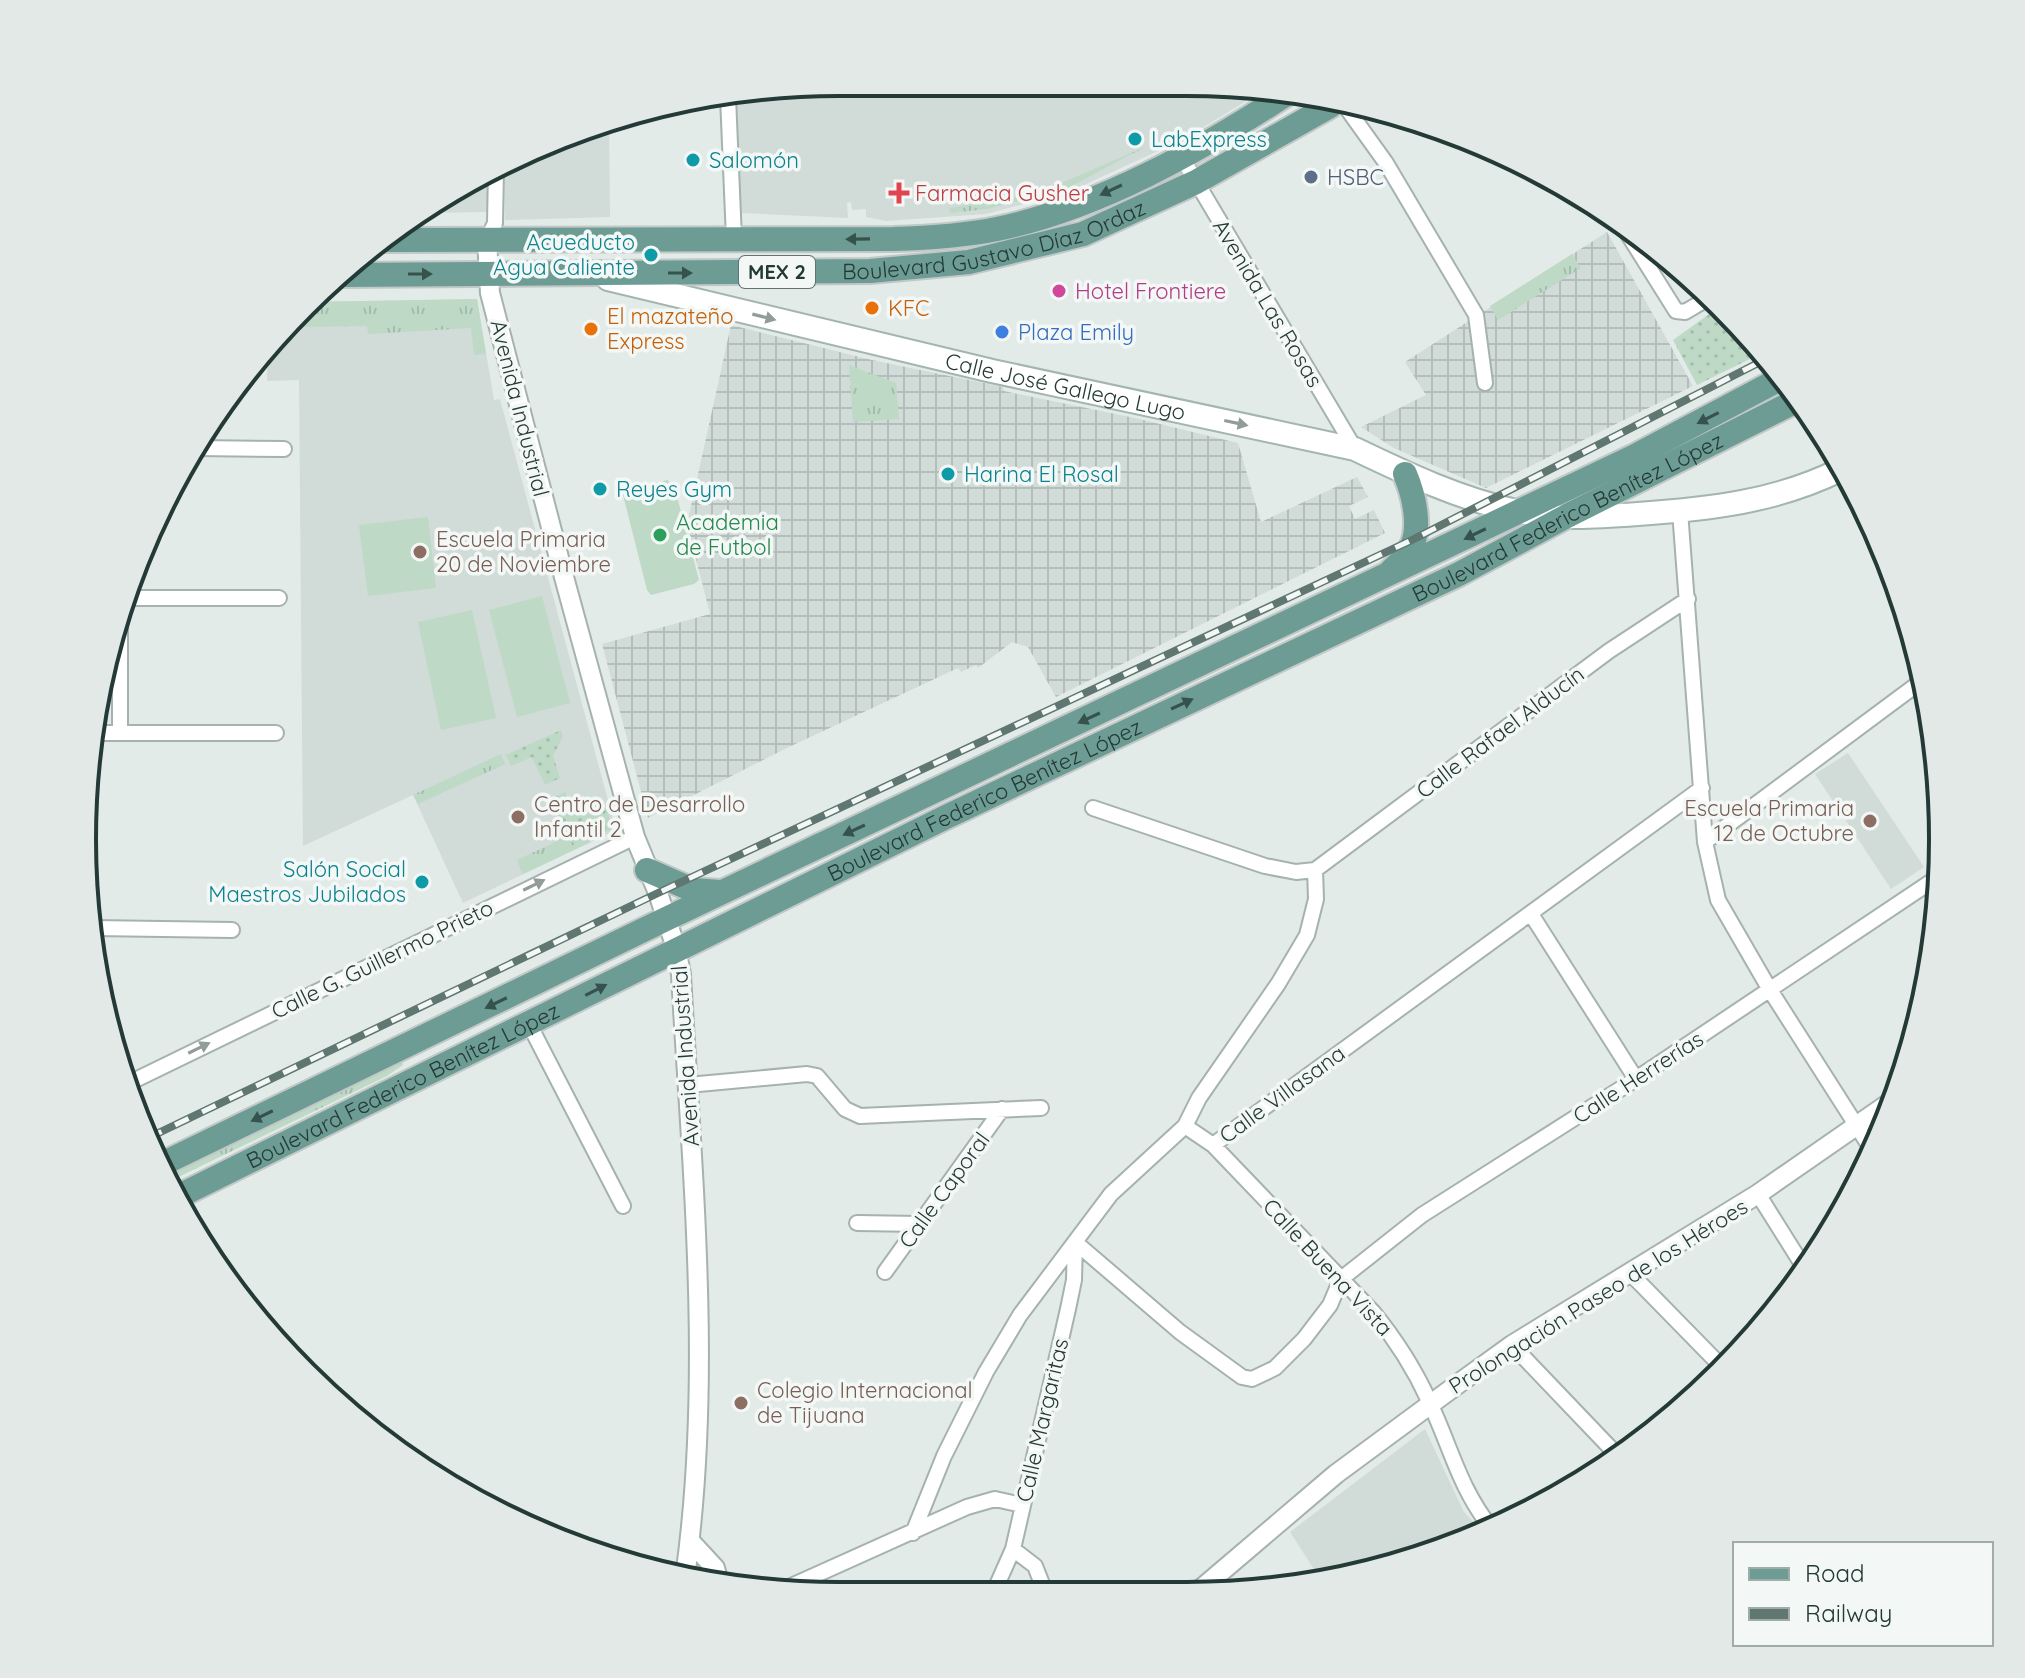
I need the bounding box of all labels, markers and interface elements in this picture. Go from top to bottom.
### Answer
place label: LabExpress [1151,125,1267,153]
marker: LabExpress [1126,130,1144,148]
place label: Salomón [709,146,799,174]
marker: Salomón [684,151,702,169]
place label: HSBC [1327,163,1384,191]
marker: HSBC [1302,168,1320,186]
place label: Farmacia Gusher [915,179,1090,207]
one-way arrow [1099,183,1123,197]
marker: Farmacia Gusher [890,184,908,202]
street label: Boulevard Gustavo Díaz Ordaz [842,193,1150,285]
street label: Avenida Las Rosas [1207,214,1329,392]
place label: Acueducto Agua Caliente [493,228,635,281]
one-way arrow [845,233,870,245]
marker: Acueducto Agua Caliente [642,246,660,264]
road number: MEX 2 [739,256,815,288]
one-way arrow [668,267,693,279]
one-way arrow [408,268,433,280]
place label: Hotel Frontiere [1075,277,1226,305]
marker: Hotel Frontiere [1050,282,1068,300]
place label: KFC [888,294,929,322]
marker: KFC [863,299,881,317]
place label: El mazateño Express [607,302,734,355]
one-way arrow [752,311,777,323]
street label: Avenida Industrial [484,317,556,499]
place label: Plaza Emily [1018,318,1134,346]
marker: El mazateño Express [582,320,600,338]
marker: Plaza Emily [993,323,1011,341]
street label: Calle José Gallego Lugo [943,346,1188,426]
one-way arrow [1697,412,1720,425]
one-way arrow [1224,417,1249,430]
street label: Boulevard Federico Benítez López [1407,426,1728,608]
place label: Harina El Rosal [964,460,1119,488]
marker: Harina El Rosal [939,465,957,483]
place label: Reyes Gym [616,475,732,503]
marker: Reyes Gym [591,480,609,498]
place label: Academia de Futbol [676,508,779,561]
place label: Escuela Primaria 20 de Noviembre [436,525,611,578]
marker: Academia de Futbol [651,526,669,544]
one-way arrow [1463,527,1487,541]
marker: Escuela Primaria 20 de Noviembre [411,543,429,561]
street label: Calle Rafael Alducín [1410,660,1590,804]
one-way arrow [1171,697,1194,711]
one-way arrow [1077,711,1101,725]
street label: Boulevard Federico Benítez López [822,712,1146,888]
place label: Centro de Desarrollo Infantil 2 [534,790,745,843]
place label: Escuela Primaria 12 de Octubre [1684,794,1854,847]
marker: Centro de Desarrollo Infantil 2 [509,808,527,826]
marker: Escuela Primaria 12 de Octubre [1861,812,1879,830]
one-way arrow [842,823,866,837]
place label: Salón Social Maestros Jubilados [208,855,406,908]
marker: Salón Social Maestros Jubilados [413,873,431,891]
one-way arrow [522,879,545,892]
street label: Calle G. Guillermo Prieto [267,893,497,1025]
street label: Avenida Industrial [665,965,705,1147]
one-way arrow [585,983,608,996]
street label: Boulevard Federico Benítez López [242,996,564,1175]
one-way arrow [484,996,508,1010]
street label: Calle Herrerías [1567,1024,1709,1130]
street label: Calle Villasana [1214,1039,1350,1149]
one-way arrow [188,1042,211,1055]
one-way arrow [250,1109,274,1123]
street label: Calle Caporal [892,1126,996,1254]
street label: Calle Buena Vista [1257,1192,1399,1342]
street label: Prolongación Paseo de los Héroes [1443,1192,1753,1400]
street label: Calle Margaritas [1010,1336,1074,1504]
place label: Colegio Internacional de Tijuana [757,1376,973,1429]
marker: Colegio Internacional de Tijuana [732,1394,750,1412]
legend [1733,1542,1993,1646]
text: Road [1805,1558,1865,1588]
text: Railway [1805,1598,1892,1628]

